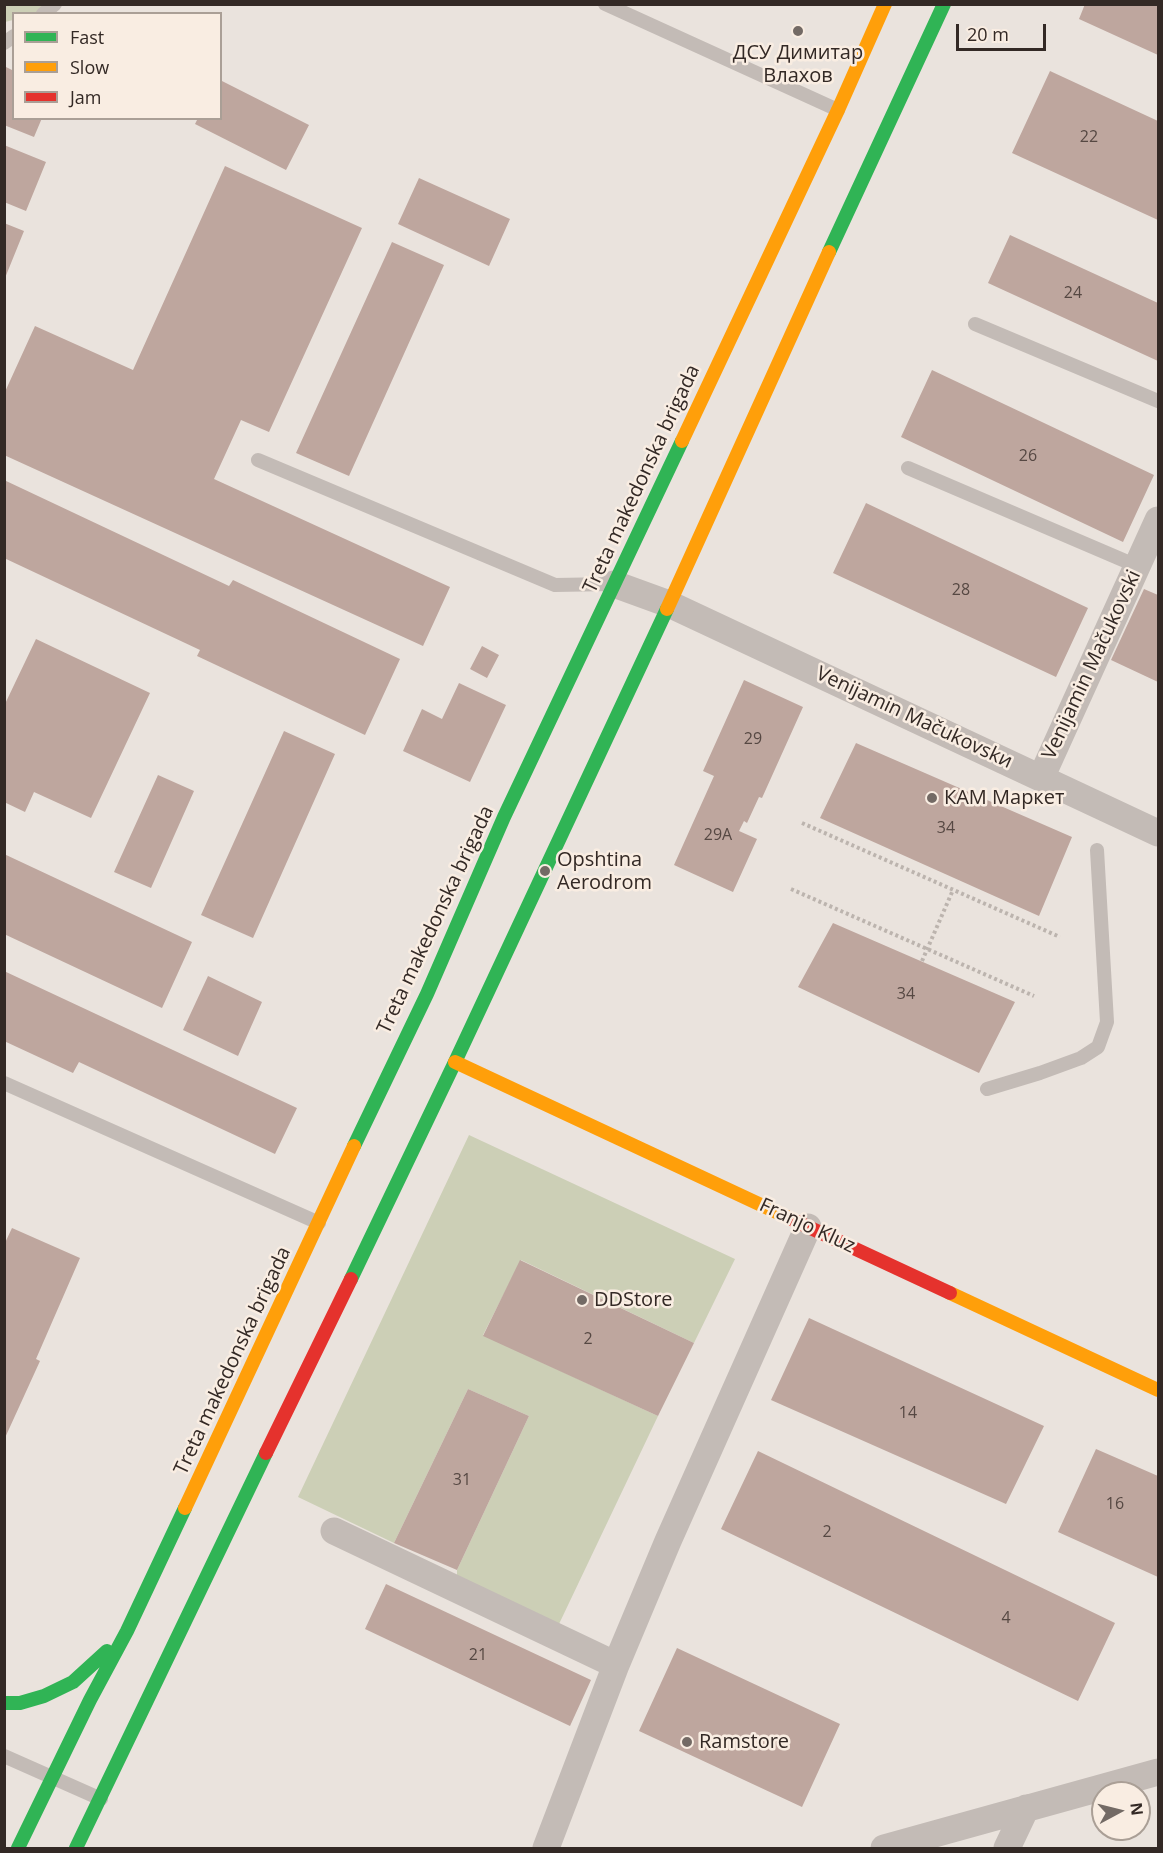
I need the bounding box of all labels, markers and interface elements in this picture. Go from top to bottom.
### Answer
legend [12,12,222,120]
scale bar [959,12,1049,50]
text: 20 m [967,22,1009,46]
marker: ДСУ Димитар Влахов [791,24,805,38]
text: Fast [70,25,104,49]
place label: ДСУ Димитар Влахов [733,41,863,88]
text: Slow [70,55,109,79]
text: Jam [70,85,102,109]
house number: 22 [1080,127,1098,147]
house number: 24 [1064,283,1082,303]
street label: Treta makedonska brigada [579,361,705,597]
house number: 26 [1019,446,1037,466]
street label: Venijamin Mačukovski [1038,566,1146,764]
house number: 28 [952,580,970,600]
street label: Venijamin Mačukovskи [812,662,1016,774]
house number: 29 [744,729,762,749]
place label: КАМ Маркет [944,786,1064,810]
marker: КАМ Маркет [925,791,939,805]
street label: Treta makedonska brigada [373,802,499,1038]
house number: 34 [937,818,955,838]
house number: 29А [704,825,732,845]
place label: Opshtina Aerodrom [557,848,652,895]
marker: Opshtina Aerodrom [538,864,552,878]
house number: 34 [897,984,915,1004]
street label: Franjo Kluz [755,1193,859,1259]
street label: Treta makedonska brigada [170,1243,296,1479]
place label: DDStore [594,1288,673,1312]
marker: DDStore [575,1293,589,1307]
house number: 2 [583,1329,593,1349]
house number: 14 [899,1403,917,1423]
house number: 31 [453,1470,471,1490]
house number: 16 [1106,1494,1124,1514]
house number: 2 [822,1522,832,1542]
house number: 4 [1001,1608,1011,1628]
house number: 21 [469,1645,487,1665]
place label: Ramstore [699,1730,789,1754]
marker: Ramstore [680,1735,694,1749]
north arrow [1091,1781,1151,1841]
text: N [1125,1801,1149,1817]

